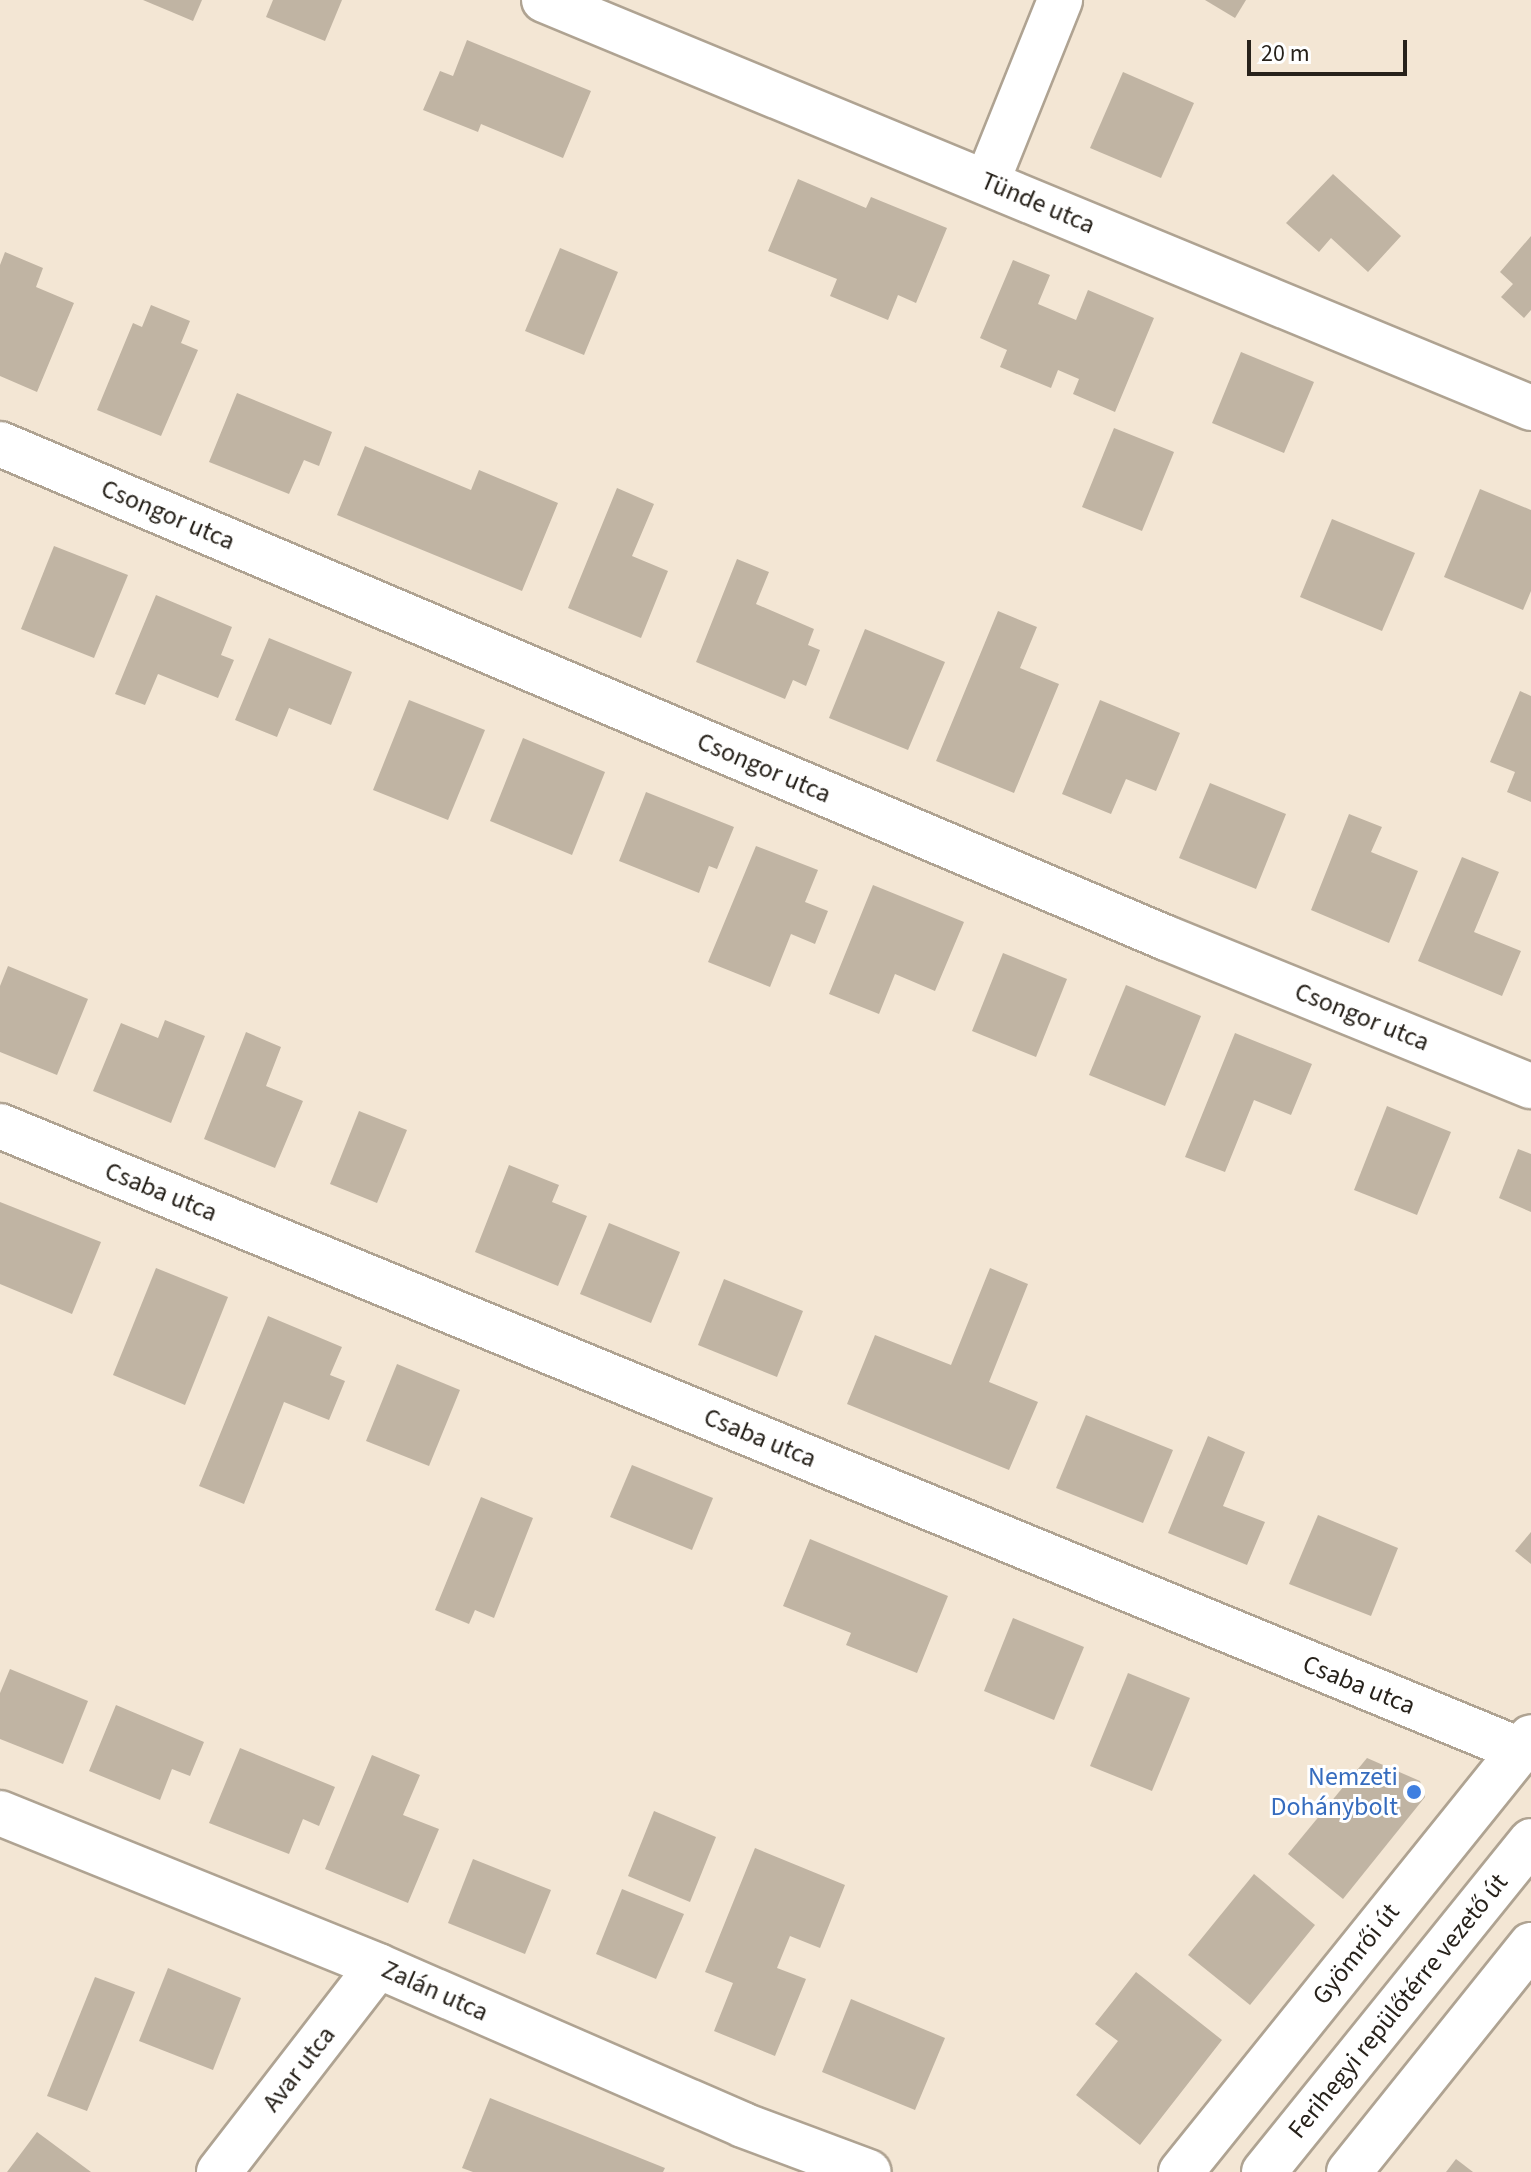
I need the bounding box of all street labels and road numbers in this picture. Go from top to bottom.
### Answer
street label: Tünde utca [976,165,1100,241]
street label: Csongor utca [96,473,240,557]
street label: Csongor utca [692,726,836,810]
street label: Csongor utca [1290,976,1434,1058]
street label: Csaba utca [100,1155,222,1229]
street label: Csaba utca [699,1401,821,1475]
street label: Csaba utca [1298,1648,1420,1722]
street label: Ferihegyi repülőtérre vezető út [1282,1867,1514,2145]
street label: Gyömrői út [1306,1897,1406,2011]
street label: Zalán utca [377,1954,493,2028]
street label: Avar utca [256,2020,342,2118]

